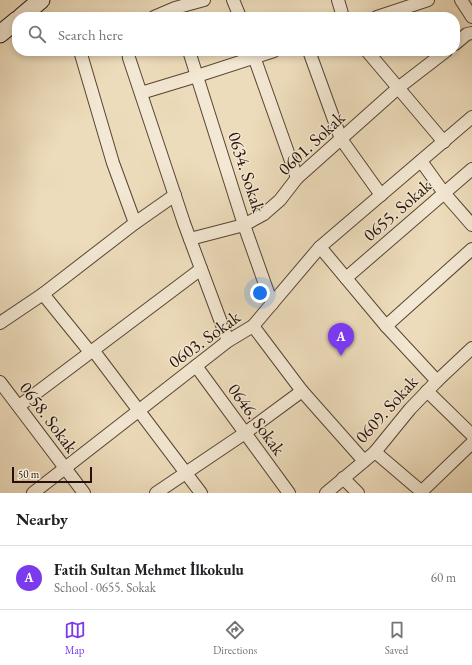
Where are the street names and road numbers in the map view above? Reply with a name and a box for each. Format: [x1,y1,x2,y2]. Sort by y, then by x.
street label: 0601. Sokak [273,106,350,180]
street label: 0634. Sokak [223,129,271,216]
street label: 0655. Sokak [358,174,436,246]
street label: 0603. Sokak [164,305,245,373]
street label: 0609. Sokak [350,370,423,448]
street label: 0658. Sokak [15,377,84,458]
street label: 0646. Sokak [223,379,291,460]

